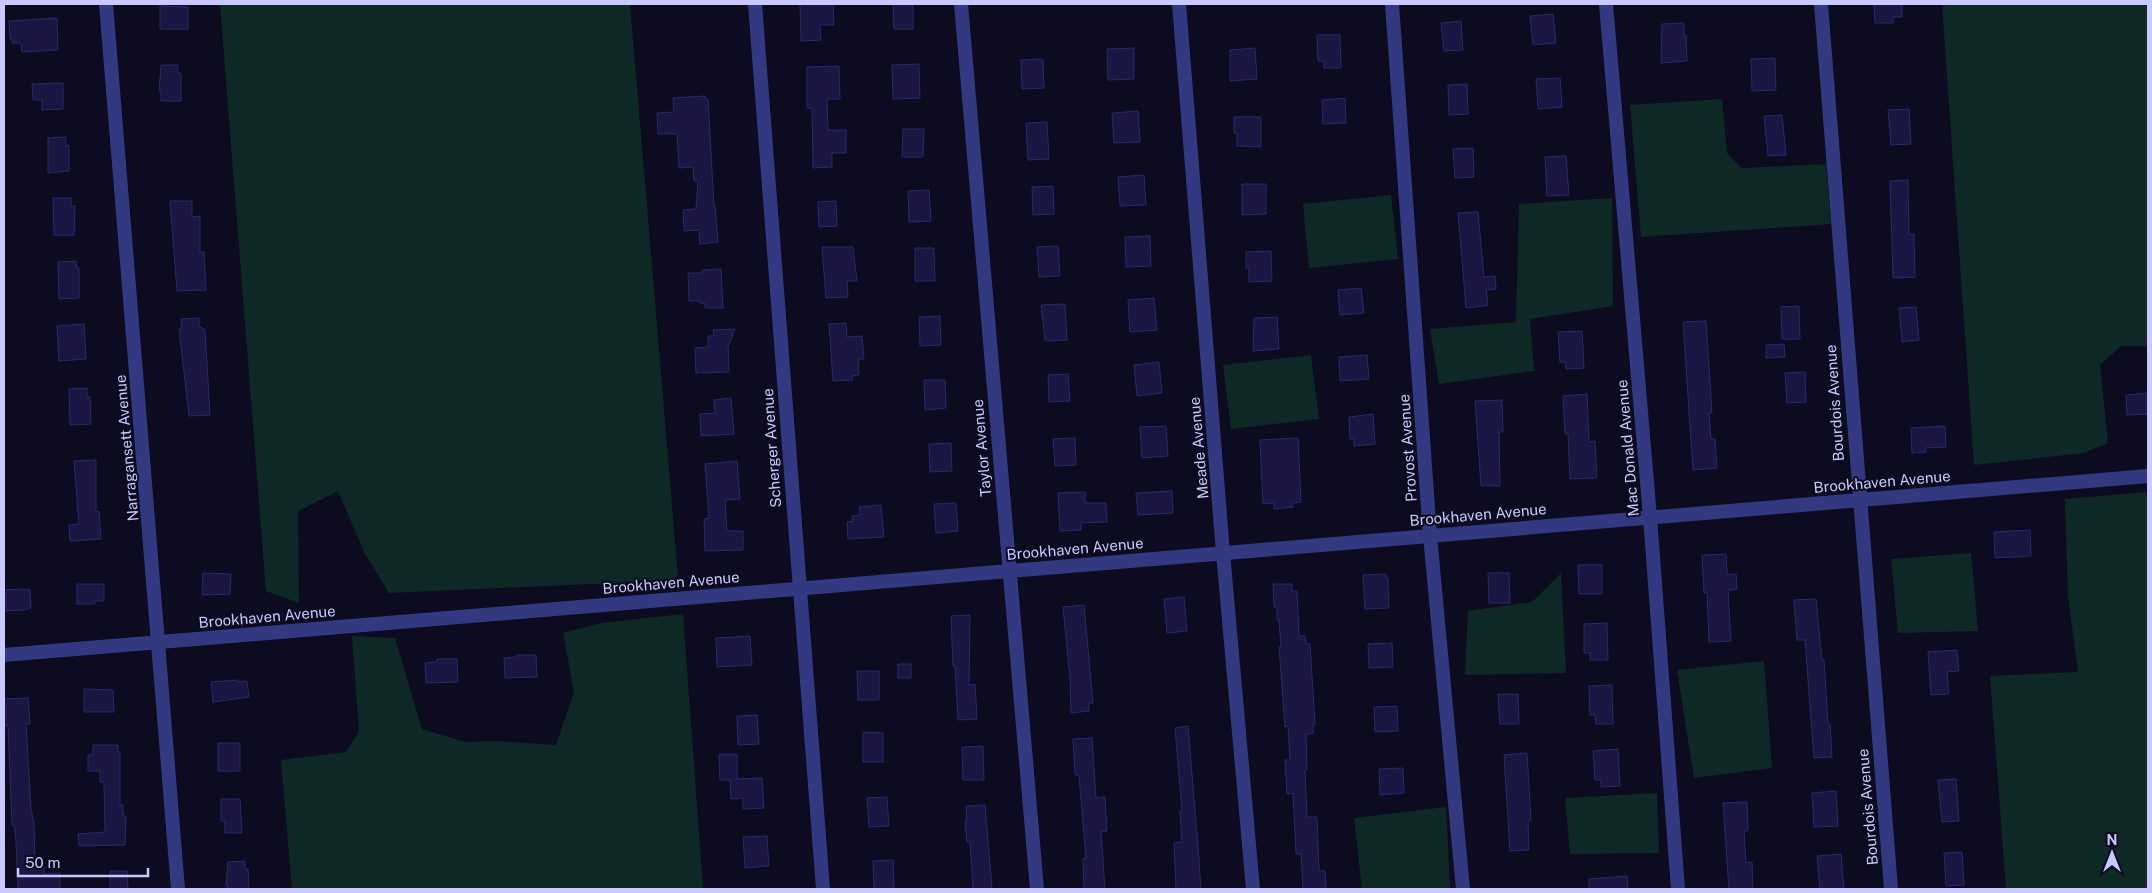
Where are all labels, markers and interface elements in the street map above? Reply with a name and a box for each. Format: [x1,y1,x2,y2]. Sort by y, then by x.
street label: Bourdois Avenue [1822,344,1847,462]
street label: Narragansett Avenue [112,374,141,522]
street label: Mac Donald Avenue [1613,379,1642,517]
street label: Scherger Avenue [759,388,784,508]
street label: Provost Avenue [1395,394,1420,502]
street label: Meade Avenue [1186,396,1211,500]
street label: Taylor Avenue [969,399,994,497]
street label: Brookhaven Avenue [1813,467,1951,496]
street label: Brookhaven Avenue [1409,500,1547,529]
street label: Brookhaven Avenue [1006,534,1144,563]
street label: Brookhaven Avenue [602,568,740,597]
street label: Brookhaven Avenue [198,602,336,631]
street label: Bourdois Avenue [1854,748,1881,866]
north arrow [2087,828,2137,878]
text: N [2107,832,2117,848]
scale bar [18,846,148,878]
text: 50 m [25,854,60,871]

